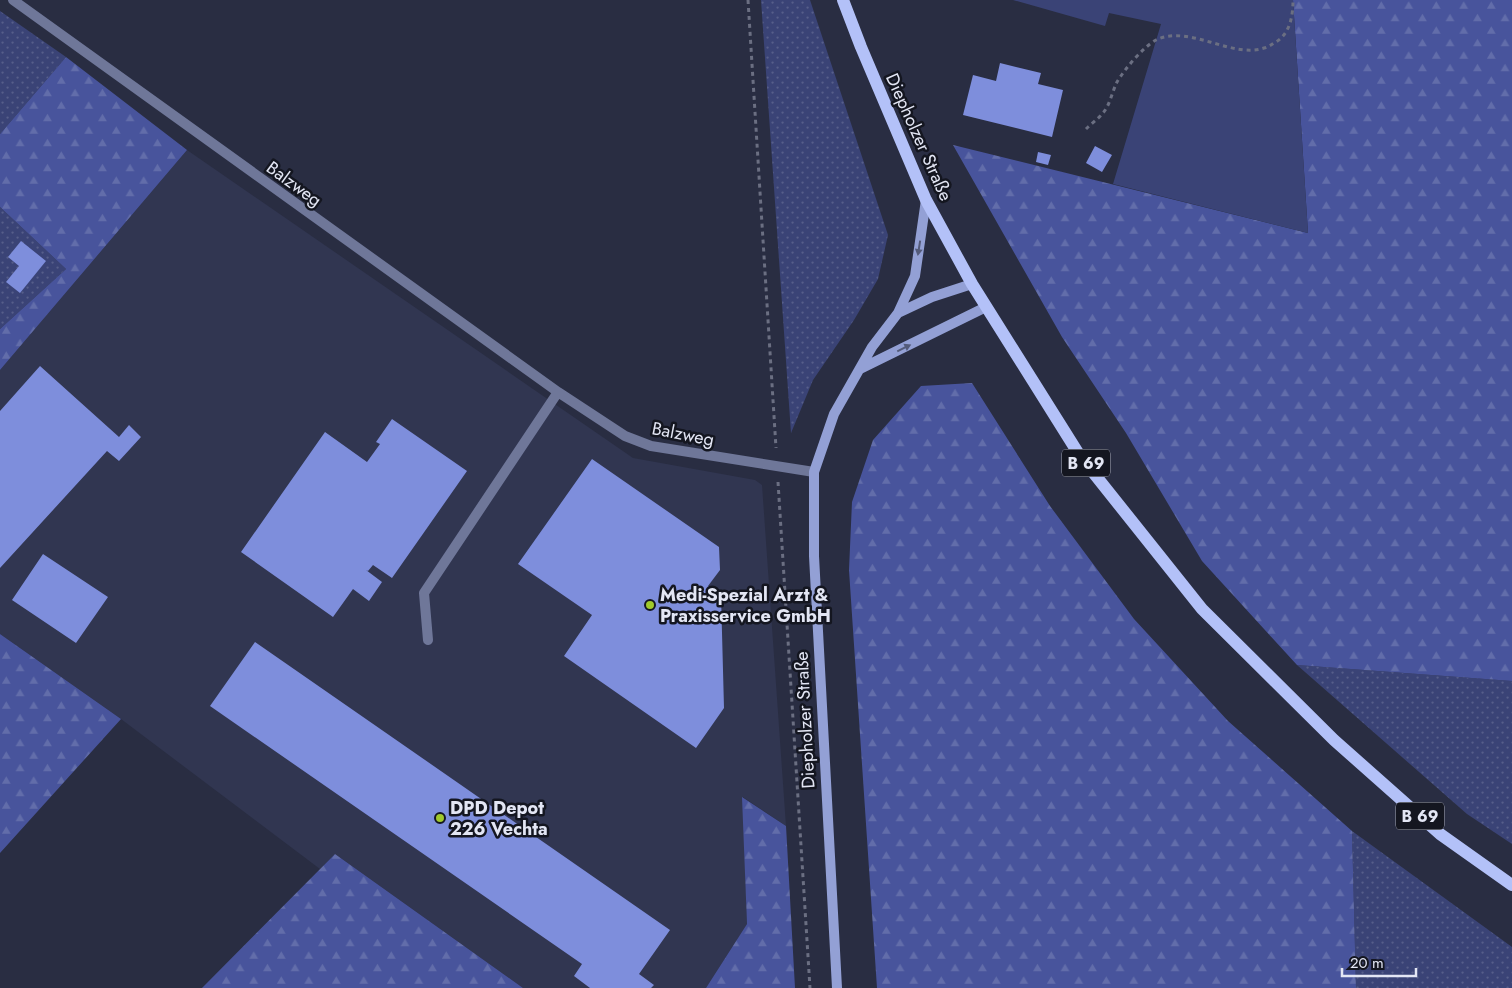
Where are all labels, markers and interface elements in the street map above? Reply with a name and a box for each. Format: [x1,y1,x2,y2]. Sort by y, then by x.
street label: Diepholzer Straße [879,69,959,205]
street label: Balzweg [261,155,327,213]
one-way arrow [915,240,923,256]
one-way arrow [897,344,911,352]
street label: Balzweg [650,415,716,453]
road number: B 69 [1062,449,1110,476]
place label: Medi-Spezial Arzt & Praxisservice GmbH [660,582,831,629]
marker: Medi-Spezial Arzt & Praxisservice GmbH [644,599,656,611]
street label: Diepholzer Straße [788,651,822,789]
place label: DPD Depot 226 Vechta [450,795,548,842]
road number: B 69 [1396,802,1444,829]
marker: DPD Depot 226 Vechta [434,812,446,824]
scale bar [1342,946,1416,978]
text: 20 m [1350,952,1384,974]

